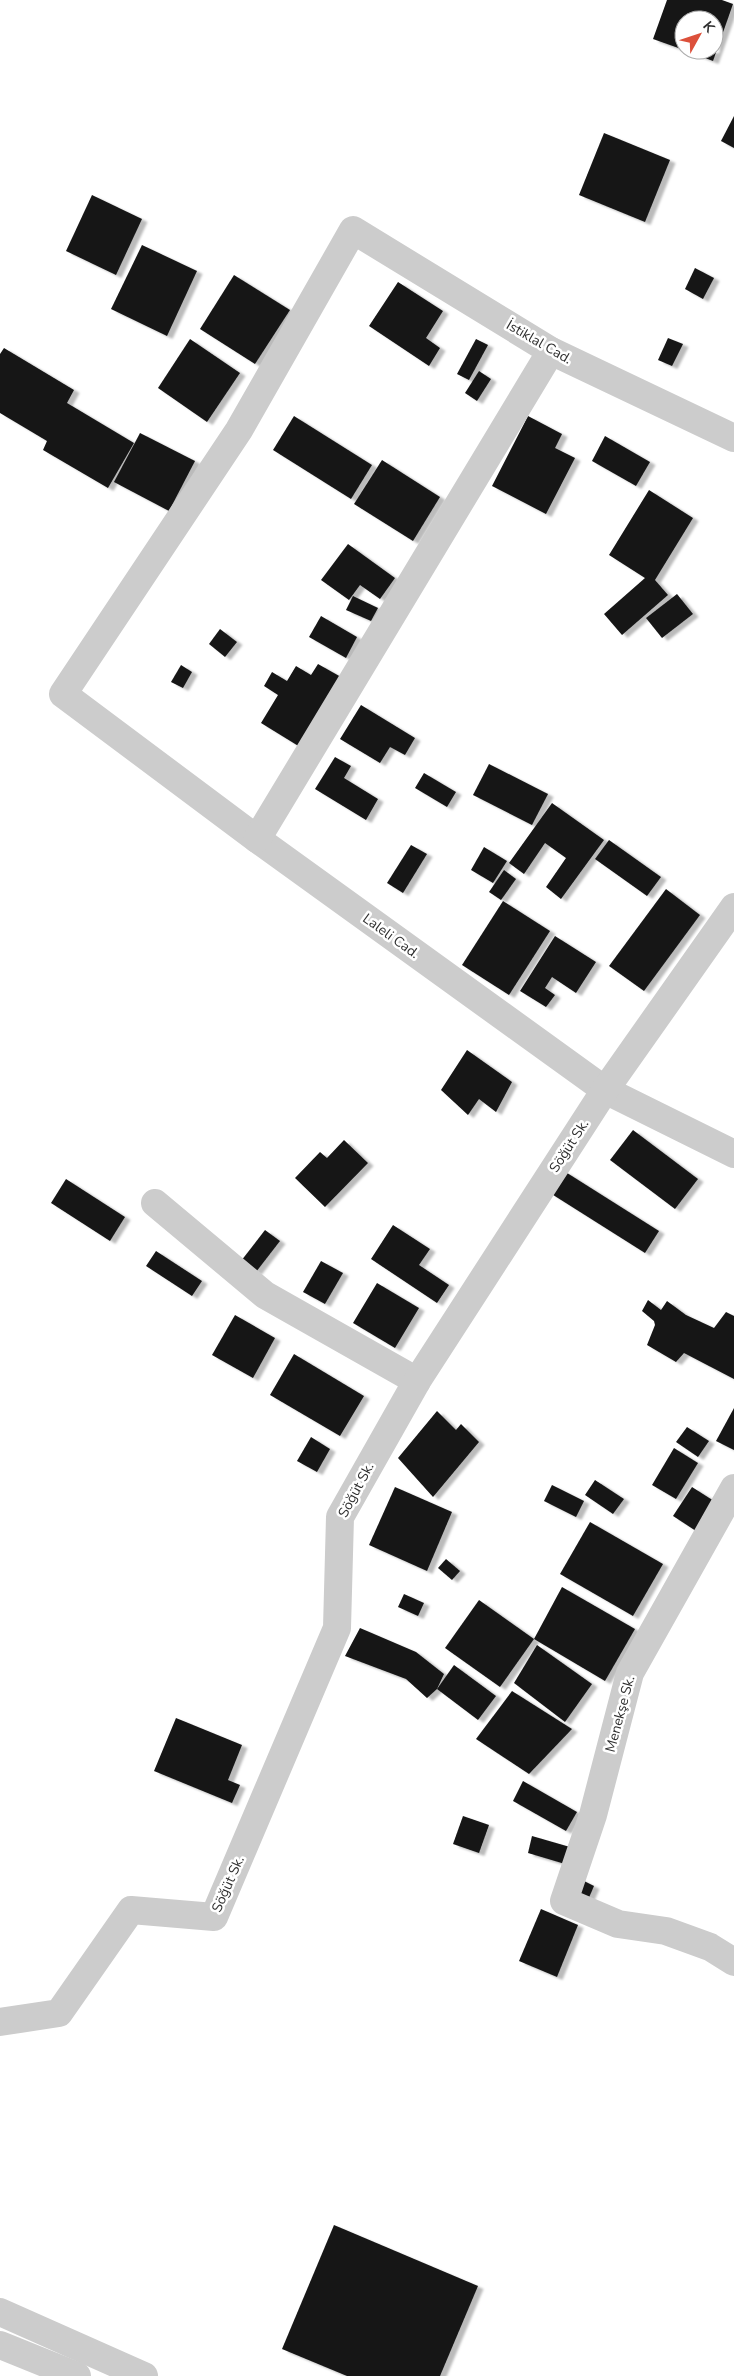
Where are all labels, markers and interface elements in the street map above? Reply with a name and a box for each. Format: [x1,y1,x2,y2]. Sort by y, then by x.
north arrow [674,10,724,60]
text: K [698,17,719,37]
street label: İstiklal Cad. [503,316,575,368]
street label: Laleli Cad. [359,909,423,963]
street label: Söğüt Sk. [545,1116,593,1176]
street label: Söğüt Sk. [334,1459,378,1521]
street label: Menekşe Sk. [601,1674,639,1754]
street label: Söğüt Sk. [207,1853,249,1915]

